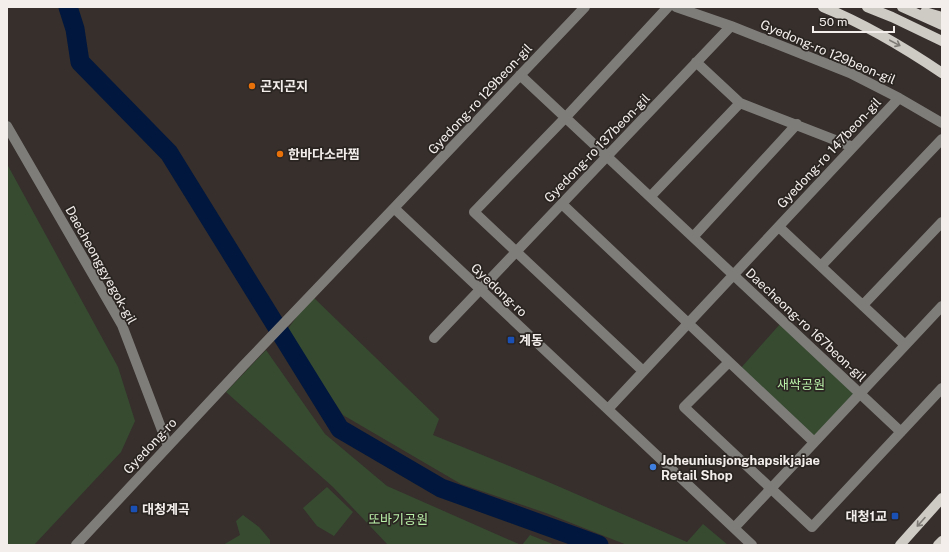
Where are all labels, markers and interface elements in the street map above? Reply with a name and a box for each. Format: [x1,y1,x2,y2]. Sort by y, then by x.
scale bar [813,8,894,34]
text: 50 m [819,15,847,29]
street label: Gyedong-ro 129beon-gil [758,17,898,87]
one-way arrow [889,40,901,48]
street label: Gyedong-ro 129beon-gil [425,41,535,157]
place label: 곤지곤지 [260,79,308,94]
marker: 곤지곤지 [247,81,257,91]
street label: Gyedong-ro 137beon-gil [541,90,653,205]
street label: Gyedong-ro 147beon-gil [774,95,884,211]
place label: 한바다소라찜 [288,147,360,162]
marker: 한바다소라찜 [275,149,285,159]
street label: Daecheonggyegok-gil [62,203,140,327]
street label: Gyedong-ro [468,260,530,320]
street label: Daecheong-ro 167beon-gil [743,265,869,385]
place label: 계동 [519,333,543,348]
marker: 계동 [506,335,516,345]
park label: 새싹공원 [777,377,825,392]
street label: Gyedong-ro [120,415,180,477]
place label: Joheuniusjonghapsikjajae Retail Shop [661,453,820,483]
marker: Joheuniusjonghapsikjajae Retail Shop [648,462,658,472]
place label: 대청계곡 [142,502,190,517]
marker: 대청계곡 [129,504,139,514]
place label: 대청1교 [846,509,887,524]
marker: 대청1교 [890,511,900,521]
park label: 또바기공원 [368,512,428,527]
one-way arrow [917,516,926,526]

